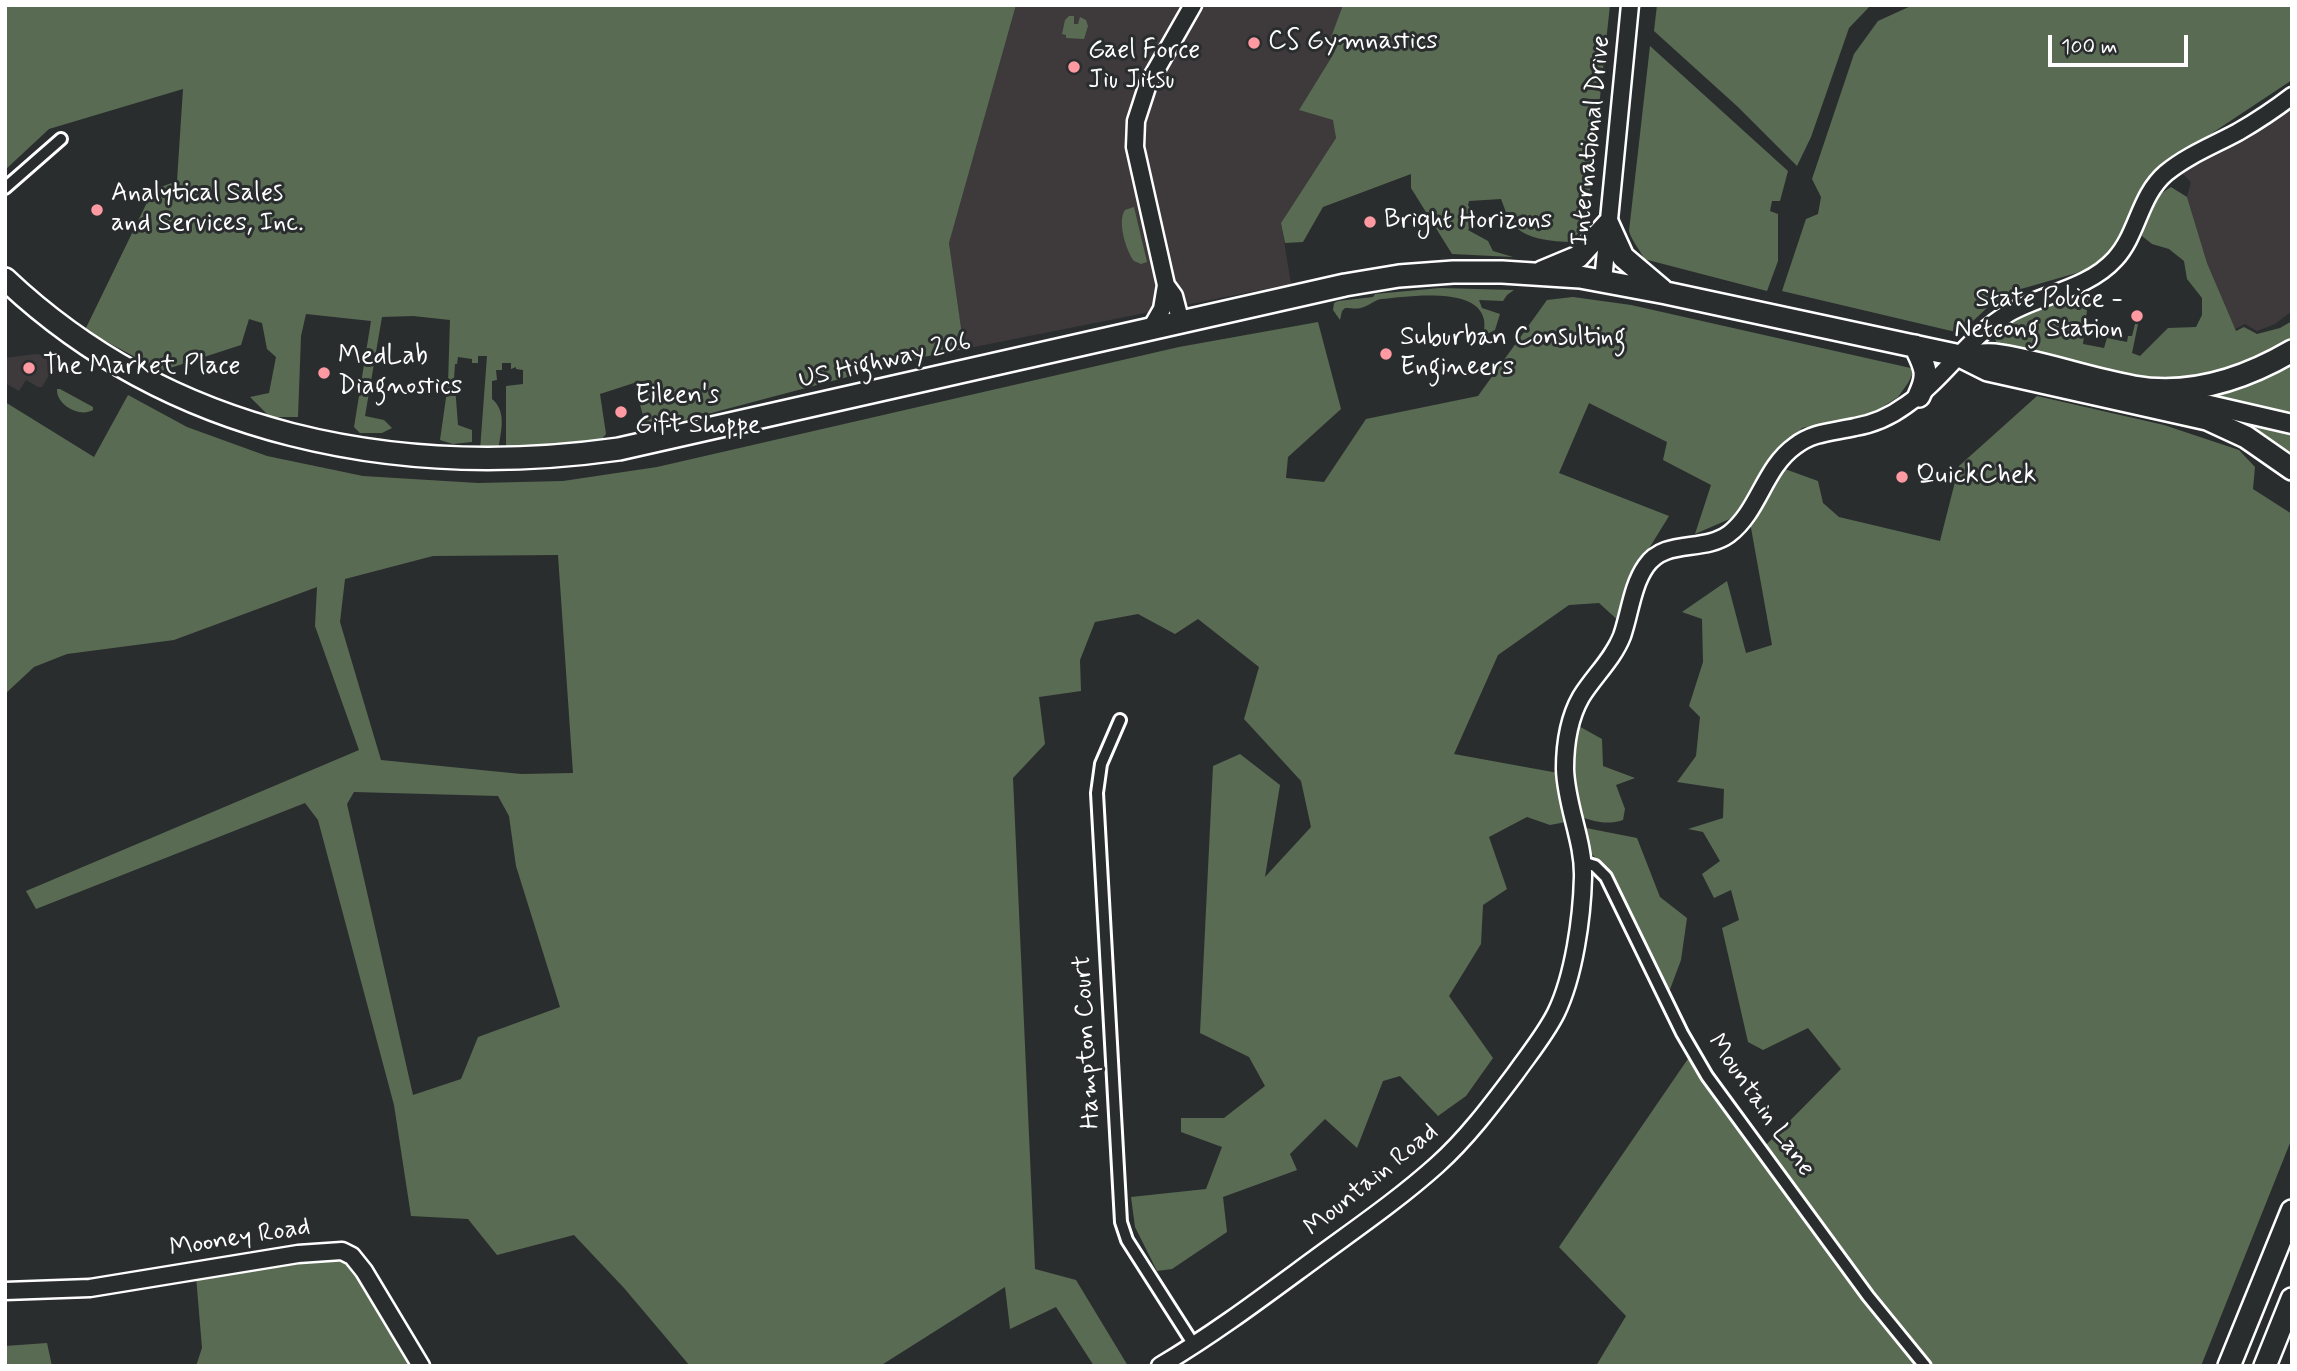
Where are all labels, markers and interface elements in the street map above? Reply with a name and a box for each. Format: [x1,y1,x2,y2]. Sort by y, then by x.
scale bar [2052,21,2192,65]
place label: CS Gymnastics [1268,27,1438,59]
text: 100 m [2061,33,2117,61]
street label: International Drive [1565,34,1619,248]
marker: CS Gymnastics [1246,35,1262,51]
place label: Gael Force Jiu Jitsu [1088,36,1200,98]
marker: Gael Force Jiu Jitsu [1066,59,1082,75]
place label: Analytical Sales and Services, Inc. [111,179,304,241]
marker: Analytical Sales and Services, Inc. [89,202,105,218]
place label: Bright Horizons [1384,206,1552,238]
marker: Bright Horizons [1362,214,1378,230]
place label: State Police - Netcong Station [1954,285,2123,346]
marker: State Police - Netcong Station [2129,308,2145,324]
place label: Suburban Consulting Engineers [1400,323,1626,384]
street label: US Highway 206 [796,327,974,397]
place label: MedLab Diagnostics [338,342,462,404]
marker: Suburban Consulting Engineers [1378,346,1394,362]
place label: The Market Place [43,352,240,384]
marker: The Market Place [21,360,37,376]
marker: MedLab Diagnostics [316,365,332,381]
place label: Eileen's Gift Shoppe [635,381,761,442]
marker: Eileen's Gift Shoppe [613,404,629,420]
place label: QuickChek [1916,461,2036,493]
marker: QuickChek [1894,469,1910,485]
street label: Hampton Court [1068,954,1108,1130]
street label: Mountain Lane [1699,1029,1821,1183]
street label: Mountain Road [1299,1118,1445,1244]
street label: Mooney Road [168,1213,312,1265]

